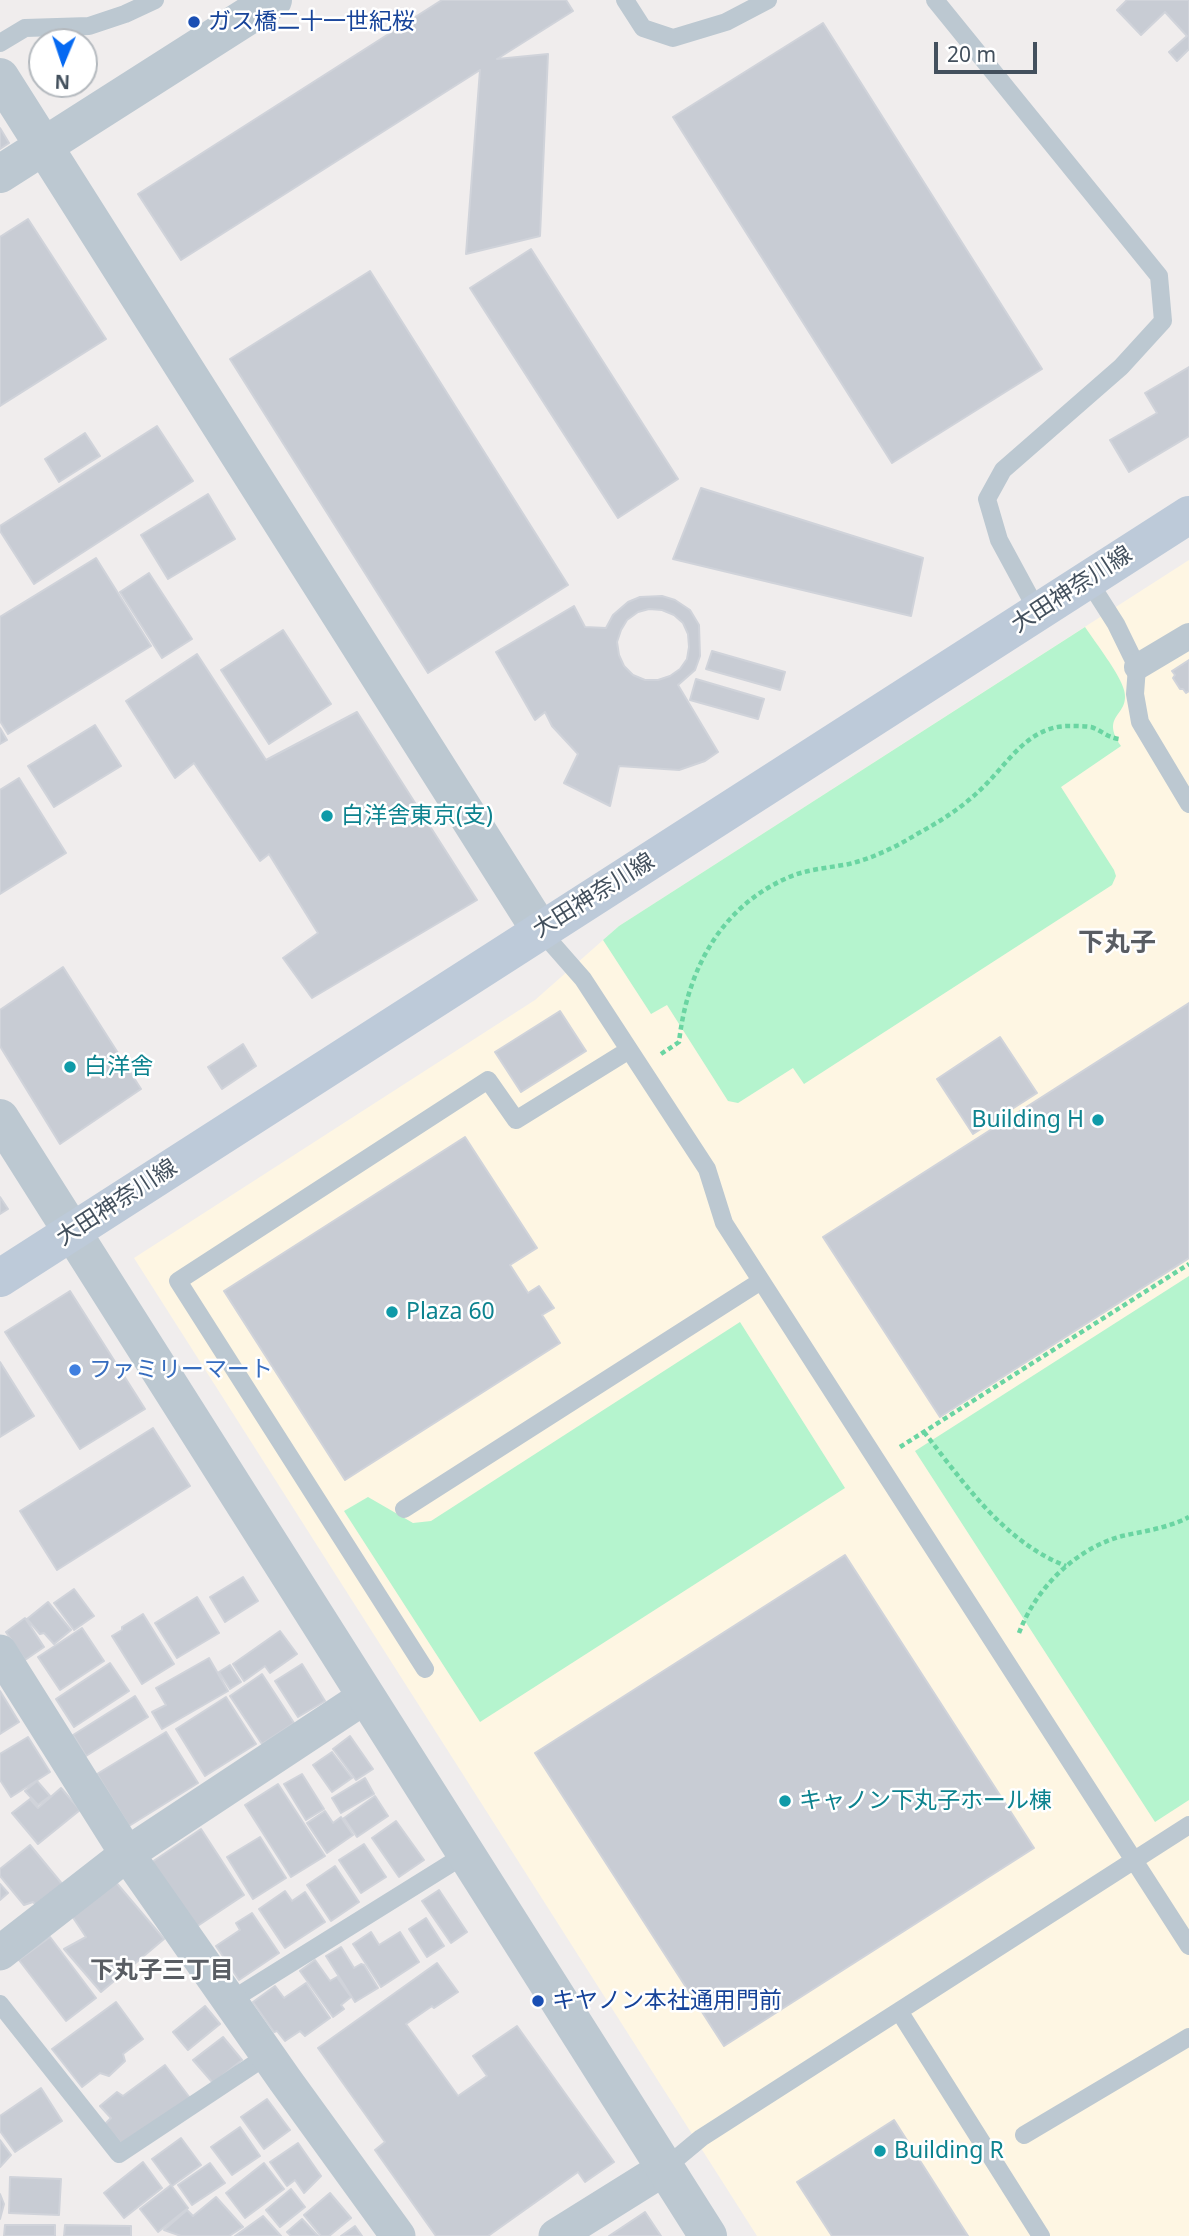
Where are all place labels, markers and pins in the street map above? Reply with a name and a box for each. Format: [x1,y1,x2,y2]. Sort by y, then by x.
place label: ガス橋二十一世紀桜 [208,8,415,36]
marker: ガス橋二十一世紀桜 [186,14,202,30]
place label: 白洋舎東京(支) [341,802,493,830]
marker: 白洋舎東京(支) [319,808,335,824]
place label: 白洋舎 [84,1053,153,1081]
marker: 白洋舎 [62,1059,78,1075]
place label: Building H [972,1106,1084,1134]
marker: Building H [1090,1112,1106,1128]
place label: Plaza 60 [406,1298,495,1326]
marker: Plaza 60 [384,1304,400,1320]
place label: ファミリーマート [89,1356,273,1384]
marker: ファミリーマート [67,1362,83,1378]
place label: キャノン下丸子ホール棟 [799,1787,1052,1815]
marker: キャノン下丸子ホール棟 [777,1793,793,1809]
place label: キヤノン本社通用門前 [552,1987,782,2015]
marker: キヤノン本社通用門前 [530,1993,546,2009]
place label: Building R [894,2137,1004,2165]
marker: Building R [872,2143,888,2159]

